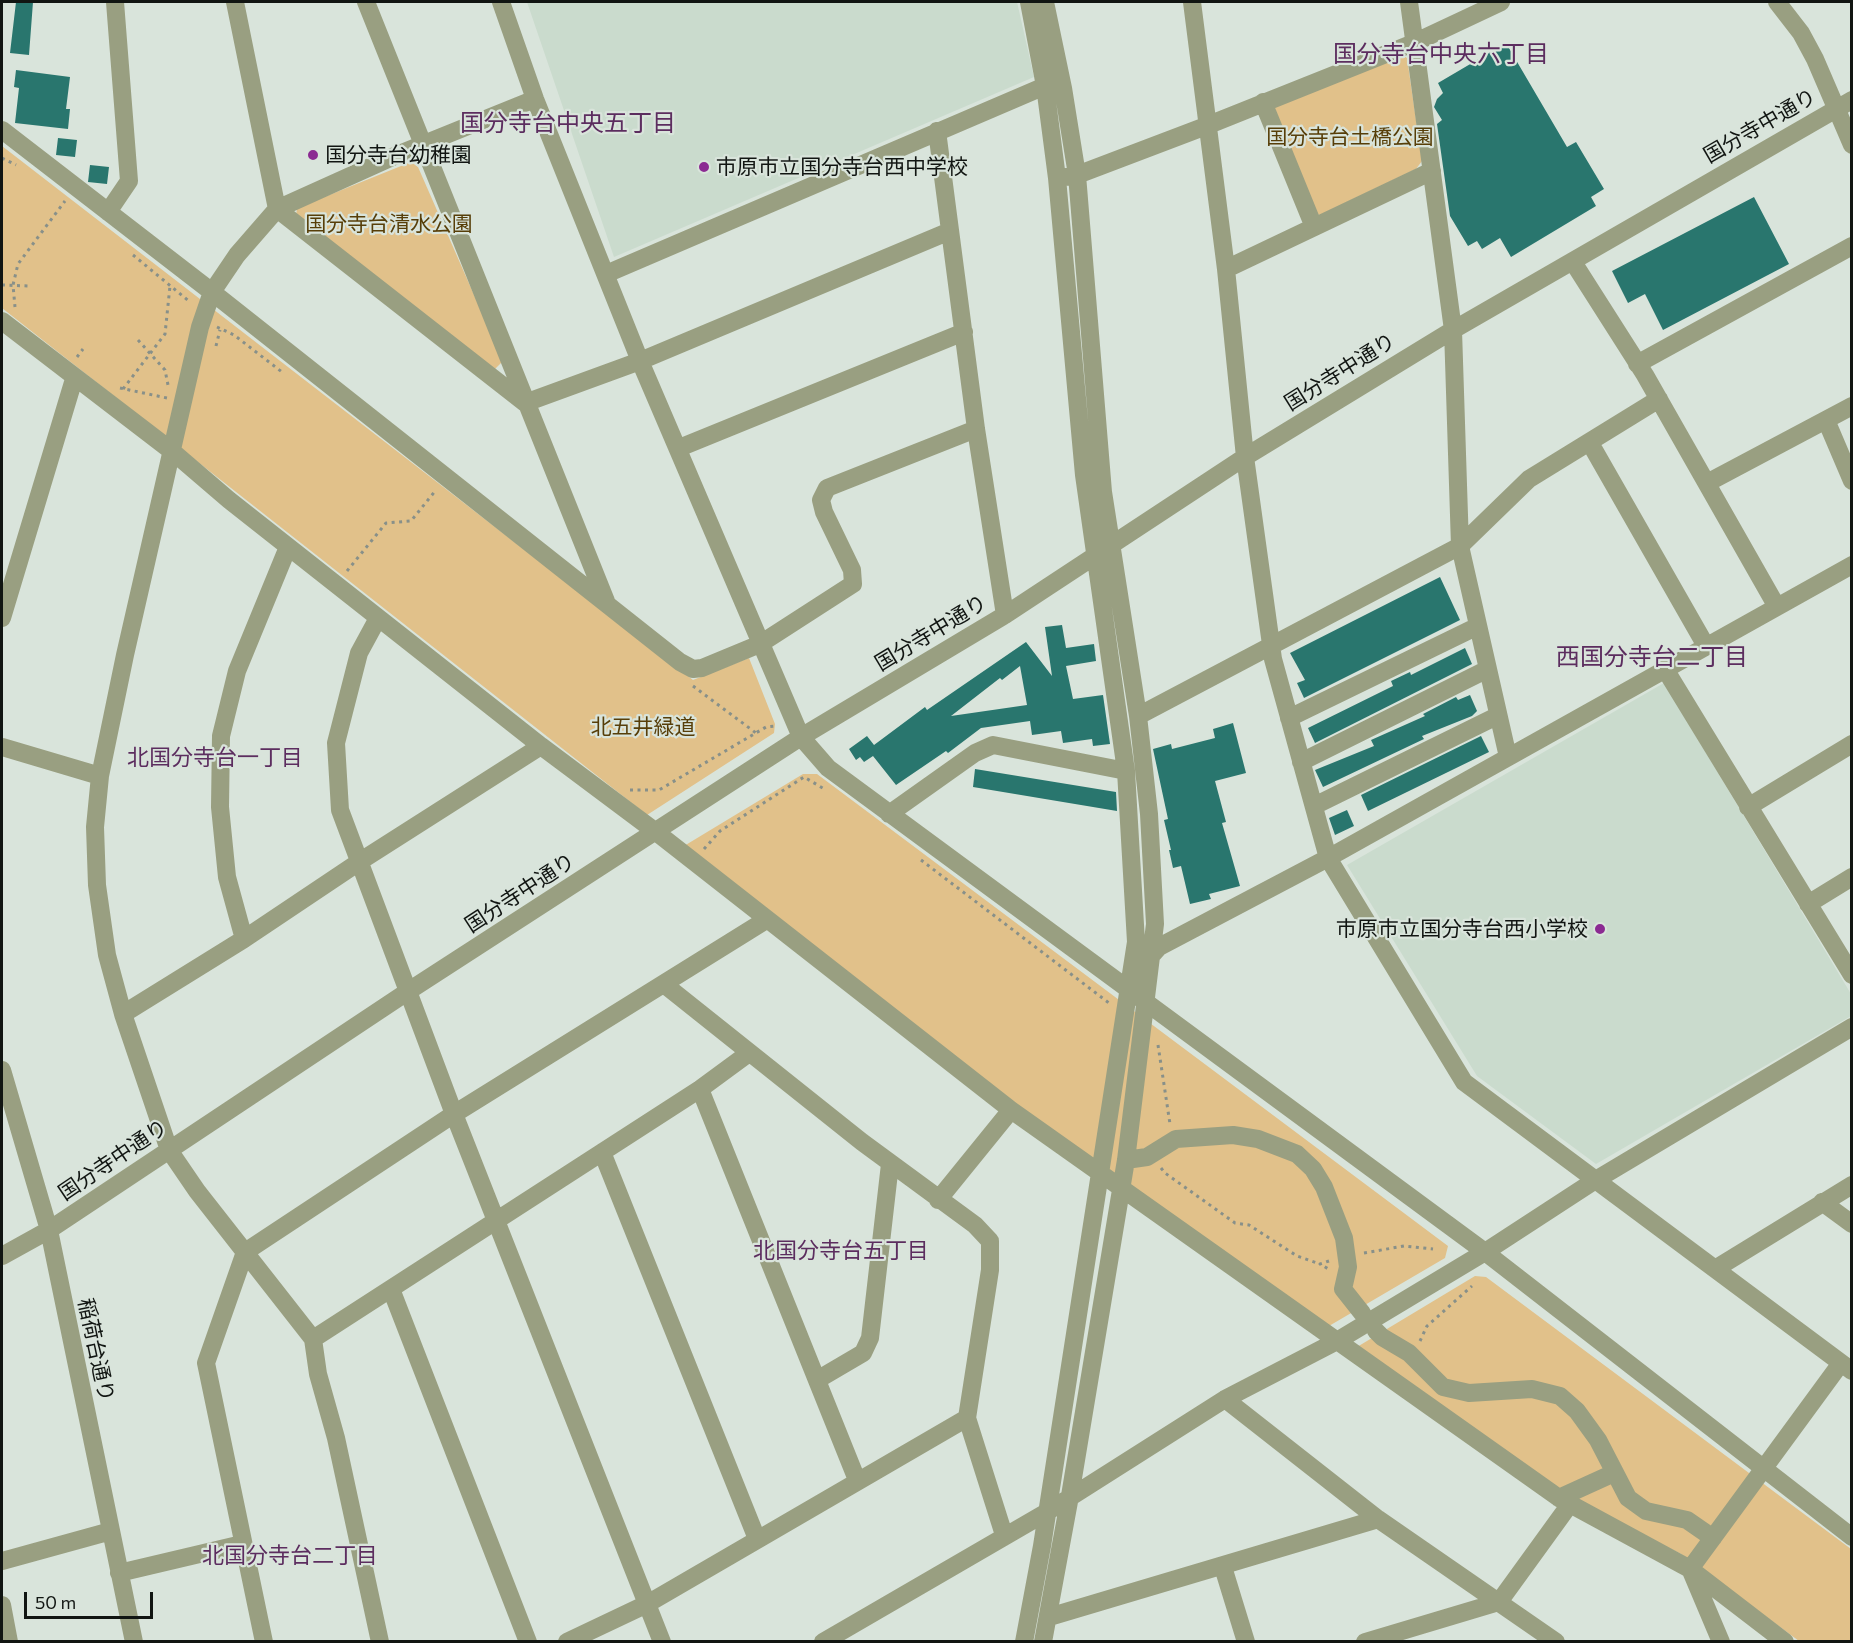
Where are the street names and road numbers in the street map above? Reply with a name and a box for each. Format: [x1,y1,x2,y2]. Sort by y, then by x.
street label: 国分寺中通り [1699,84,1821,168]
street label: 国分寺中通り [1280,328,1400,416]
street label: 国分寺中通り [871,590,991,676]
street label: 国分寺中通り [460,848,580,938]
street label: 国分寺中通り [54,1114,172,1206]
street label: 稲荷台通り [73,1296,119,1404]

